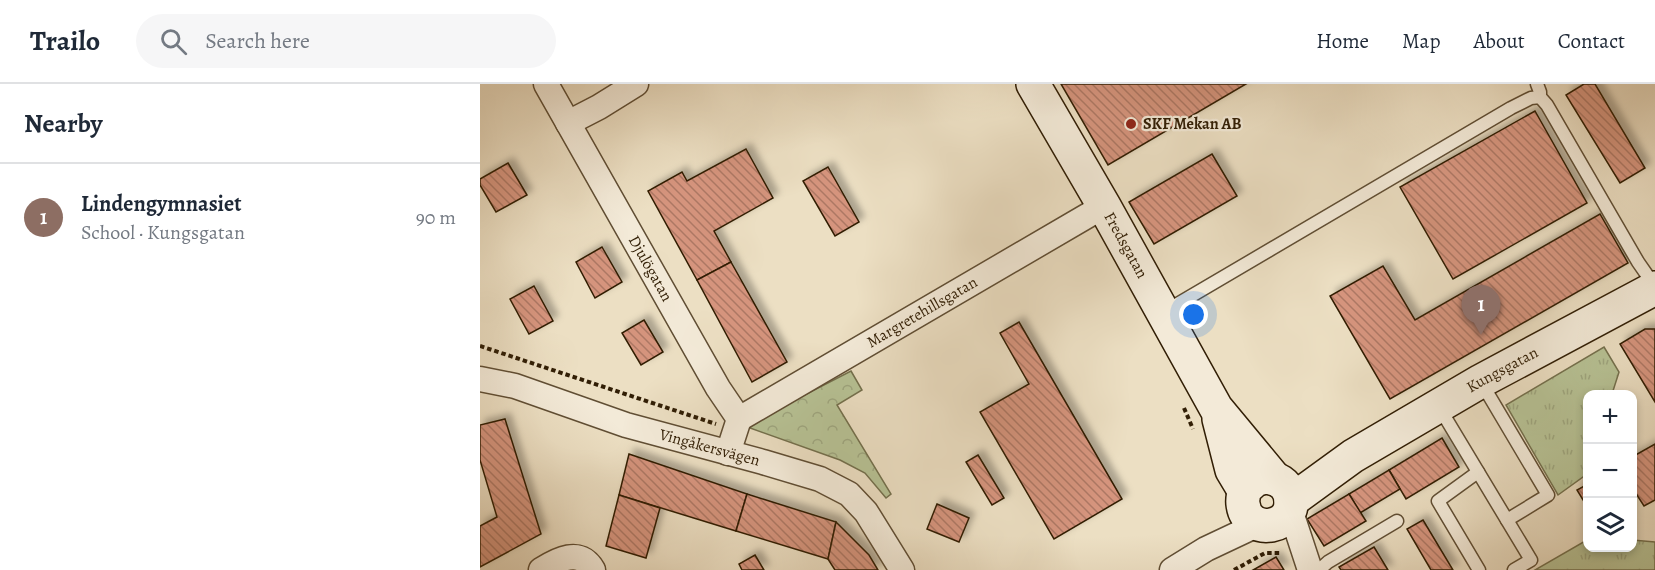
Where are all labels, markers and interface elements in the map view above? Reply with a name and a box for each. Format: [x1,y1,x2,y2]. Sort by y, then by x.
search box [136,14,556,68]
text: Trailo [30,22,100,60]
icon: search [157,25,190,58]
text: Search here [205,26,310,56]
text: Home [1316,27,1369,55]
text: Map [1402,27,1440,55]
text: About [1473,27,1525,55]
text: Contact [1558,27,1625,55]
text: Nearby [24,106,103,141]
place label: SKF Mekan AB [1143,113,1242,135]
marker: SKF Mekan AB [1124,117,1138,131]
text: Lindengymnasiet [81,189,242,219]
text: 1 [40,204,47,231]
text: 90 m [416,204,456,231]
street label: Fredsgatan [1098,208,1153,283]
text: School · Kungsgatan [81,219,245,246]
street label: Djulögatan [623,231,678,306]
street label: Margretehillsgatan [863,271,982,353]
pin: 1 [1462,286,1500,335]
your location [1179,300,1208,329]
street label: Kungsgatan [1462,341,1542,398]
map controls [1583,390,1637,552]
button: + [1583,390,1637,444]
street label: Vingåkersvägen [656,423,763,472]
button: − [1583,444,1637,498]
button: layers [1583,498,1637,552]

